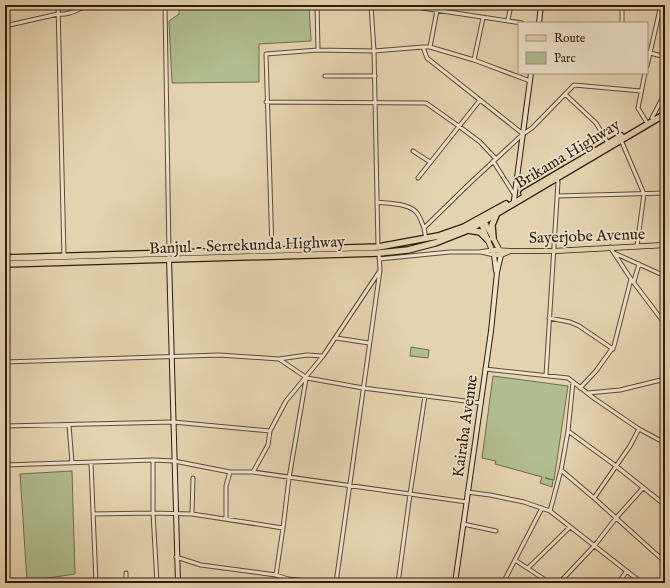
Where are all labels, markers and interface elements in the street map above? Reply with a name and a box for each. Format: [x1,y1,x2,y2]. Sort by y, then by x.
legend [518,22,648,74]
text: Route [554,31,586,46]
text: Parc [554,51,576,66]
street label: Brikama Highway [512,115,624,194]
street label: Sayerjobe Avenue [528,225,646,249]
street label: Banjul - Serrekunda Highway [149,233,345,259]
street label: Kairaba Avenue [449,374,483,479]

